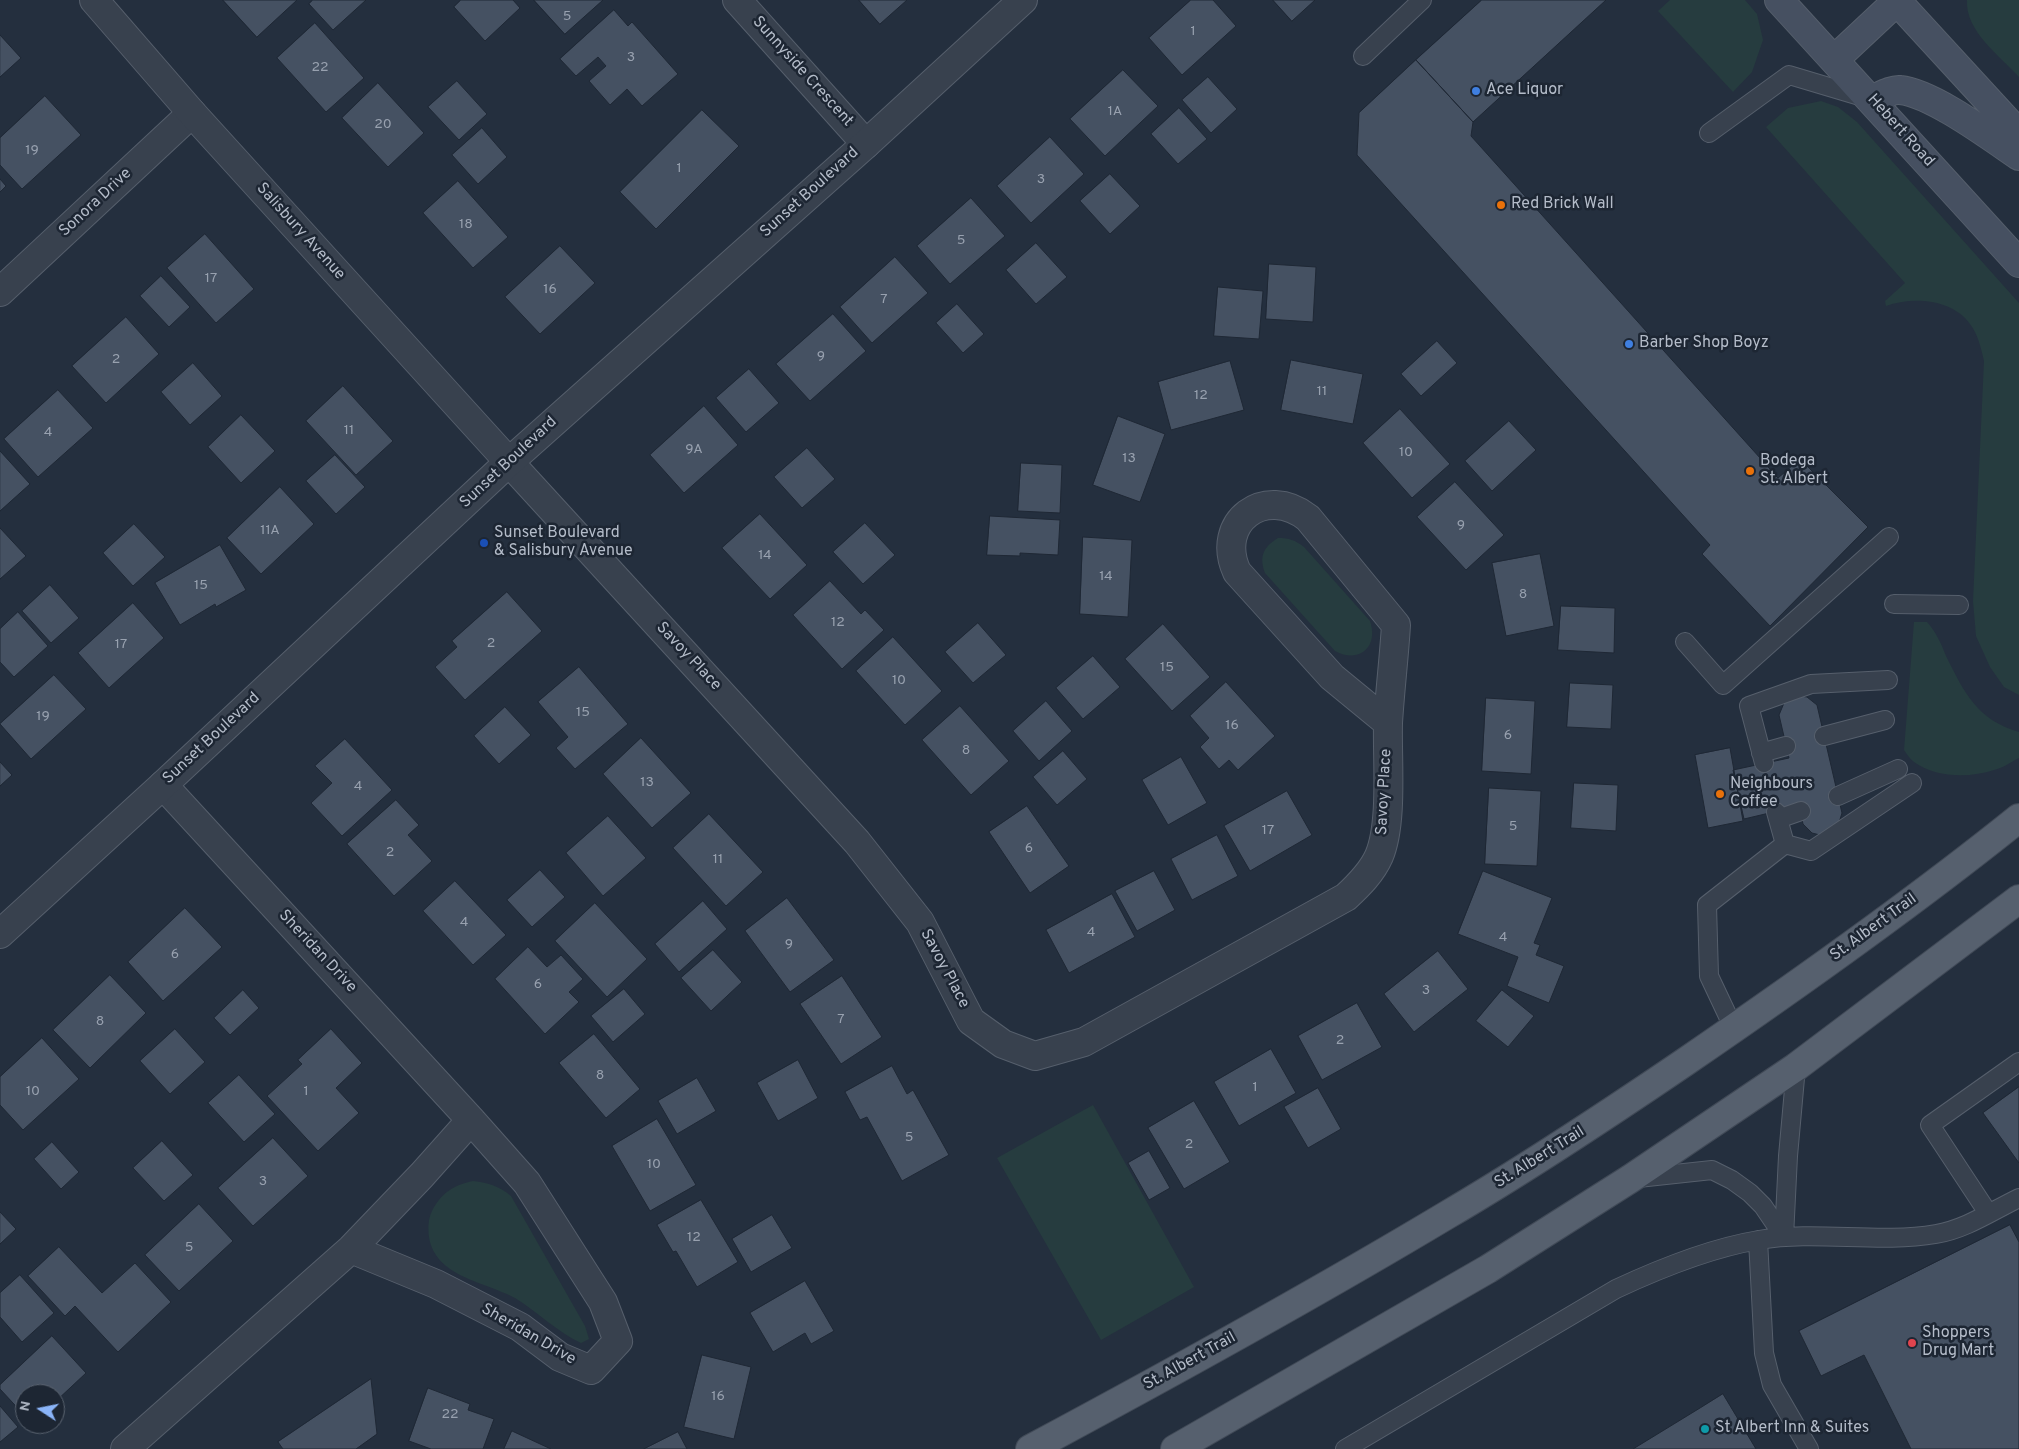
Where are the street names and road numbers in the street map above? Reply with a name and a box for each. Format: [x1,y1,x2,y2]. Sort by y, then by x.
street label: Sunnyside Crescent [747,13,857,131]
street label: Hebert Road [1862,91,1938,171]
street label: Sunset Boulevard [757,144,863,242]
street label: Sonora Drive [56,165,136,241]
street label: Salisbury Avenue [251,180,349,284]
street label: Sunset Boulevard [456,413,562,513]
street label: Savoy Place [651,619,725,695]
street label: Sunset Boulevard [159,689,265,789]
street label: Savoy Place [1373,748,1397,836]
street label: St. Albert Trail [1827,890,1921,966]
street label: Sheridan Drive [274,907,360,997]
street label: Savoy Place [915,926,973,1012]
street label: St. Albert Trail [1492,1123,1588,1193]
street label: Sheridan Drive [477,1300,579,1370]
street label: St. Albert Trail [1141,1329,1239,1395]

